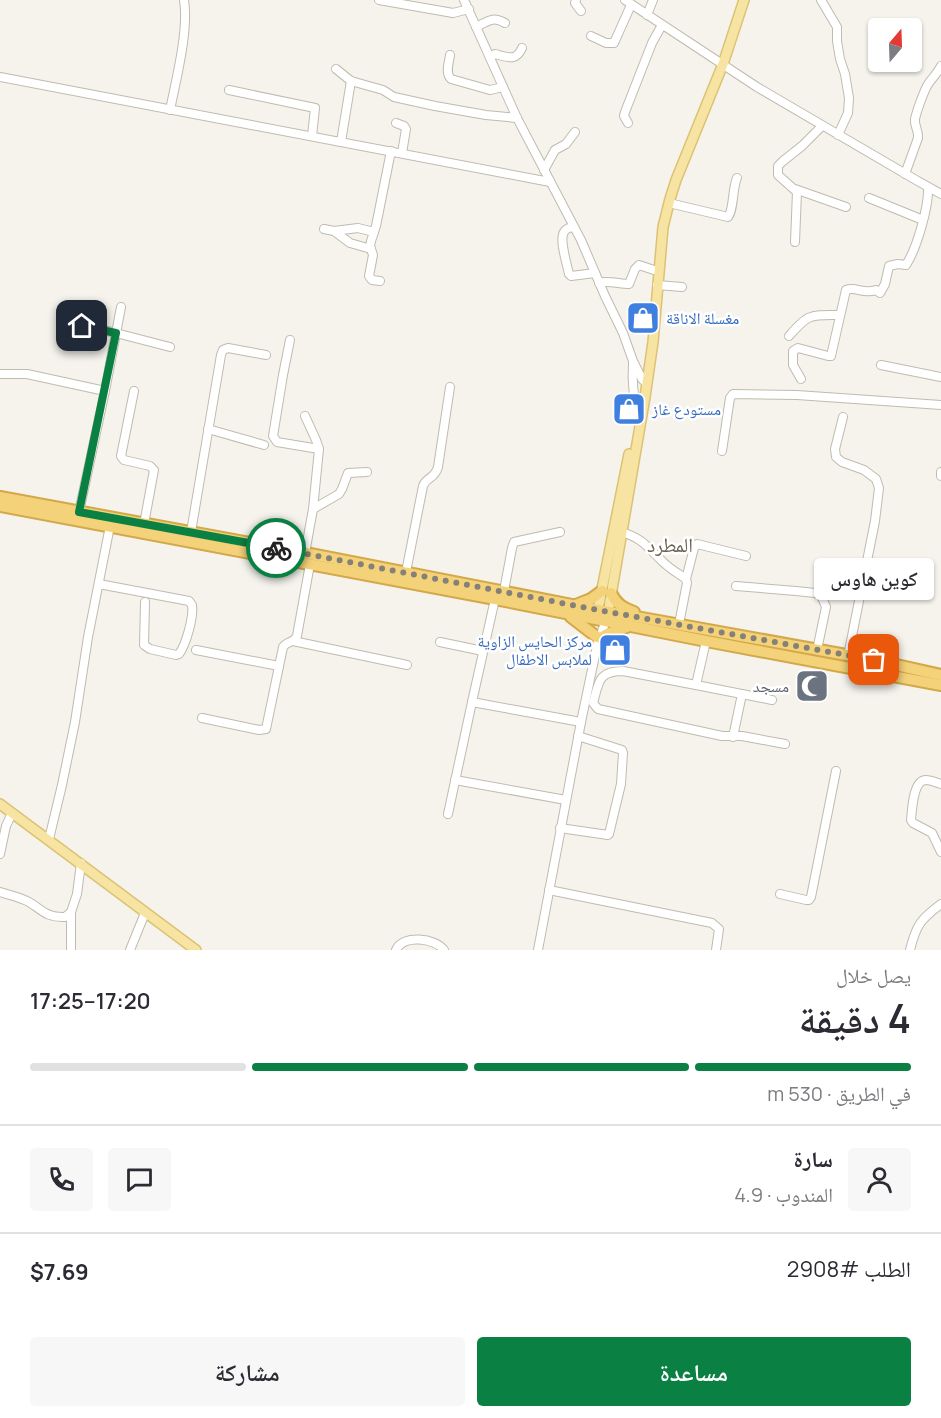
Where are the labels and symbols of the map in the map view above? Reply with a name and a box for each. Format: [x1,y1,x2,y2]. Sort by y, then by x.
north arrow [868,18,922,72]
pin [56,300,107,351]
shop icon: مغسلة الاناقة [625,300,661,336]
place label: مغسلة الاناقة [666,307,739,329]
shop icon: مستودع غاز [611,391,647,427]
place label: مستودع غاز [651,398,721,420]
courier [246,518,306,578]
district label: المطرد [647,531,693,558]
callout: كوين هاوس [814,558,934,600]
place label: مركز الحايس الزاوية لملابس الاطفال [477,630,592,670]
shop icon: مركز الحايس الزاوية لملابس الاطفال [597,632,633,668]
pin [848,634,899,685]
mosque icon: مسجد [794,668,830,704]
place label: مسجد [753,675,789,697]

